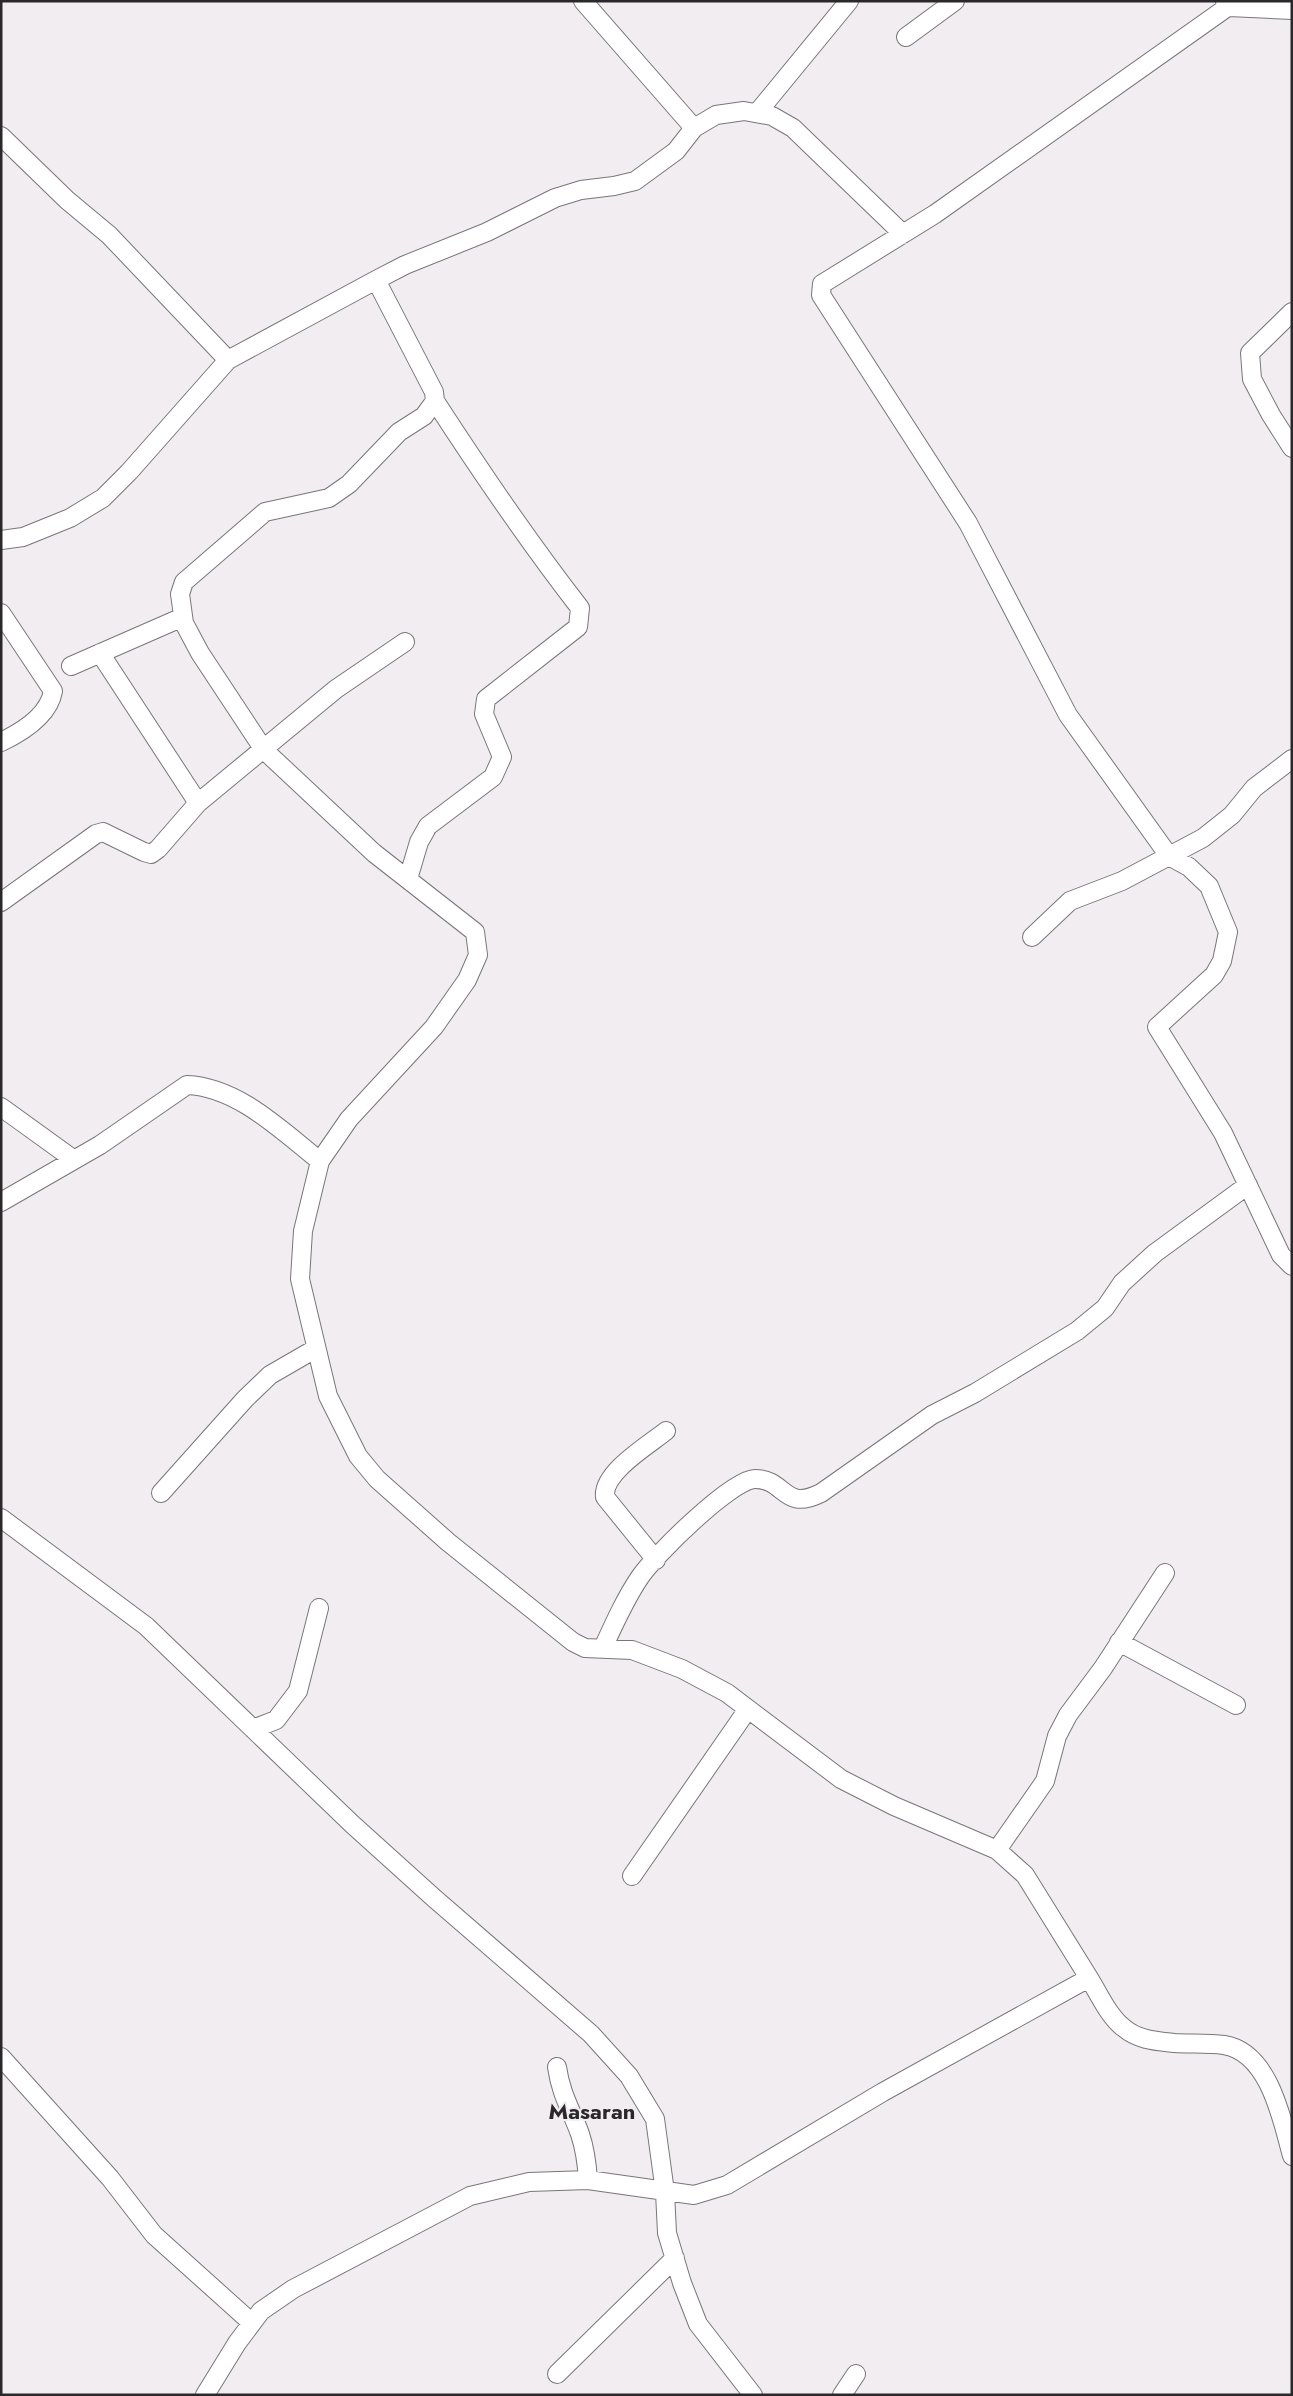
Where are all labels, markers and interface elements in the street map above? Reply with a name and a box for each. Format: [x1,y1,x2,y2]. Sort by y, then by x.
district label: Masaran [549,2095,635,2127]

